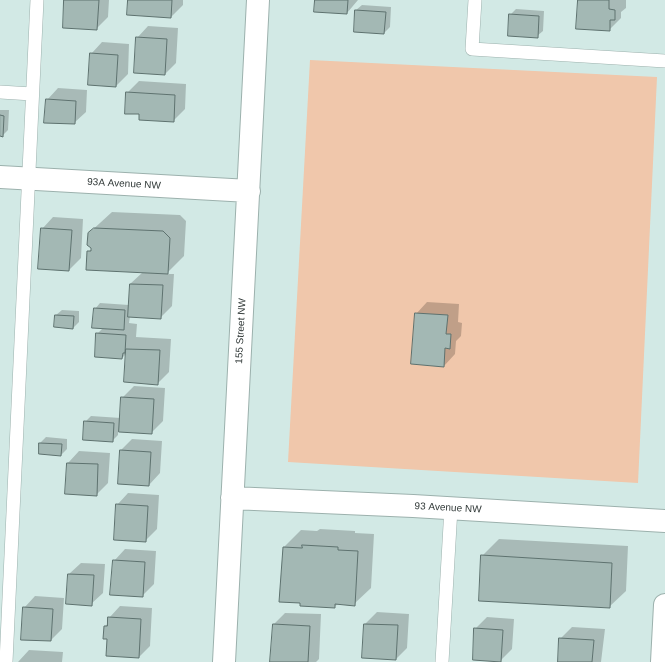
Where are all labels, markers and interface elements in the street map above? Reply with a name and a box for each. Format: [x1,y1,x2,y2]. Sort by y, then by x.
street label: 93A Avenue NW [87,176,161,192]
street label: 155 Street NW [233,298,249,364]
street label: 93 Avenue NW [414,500,482,516]

